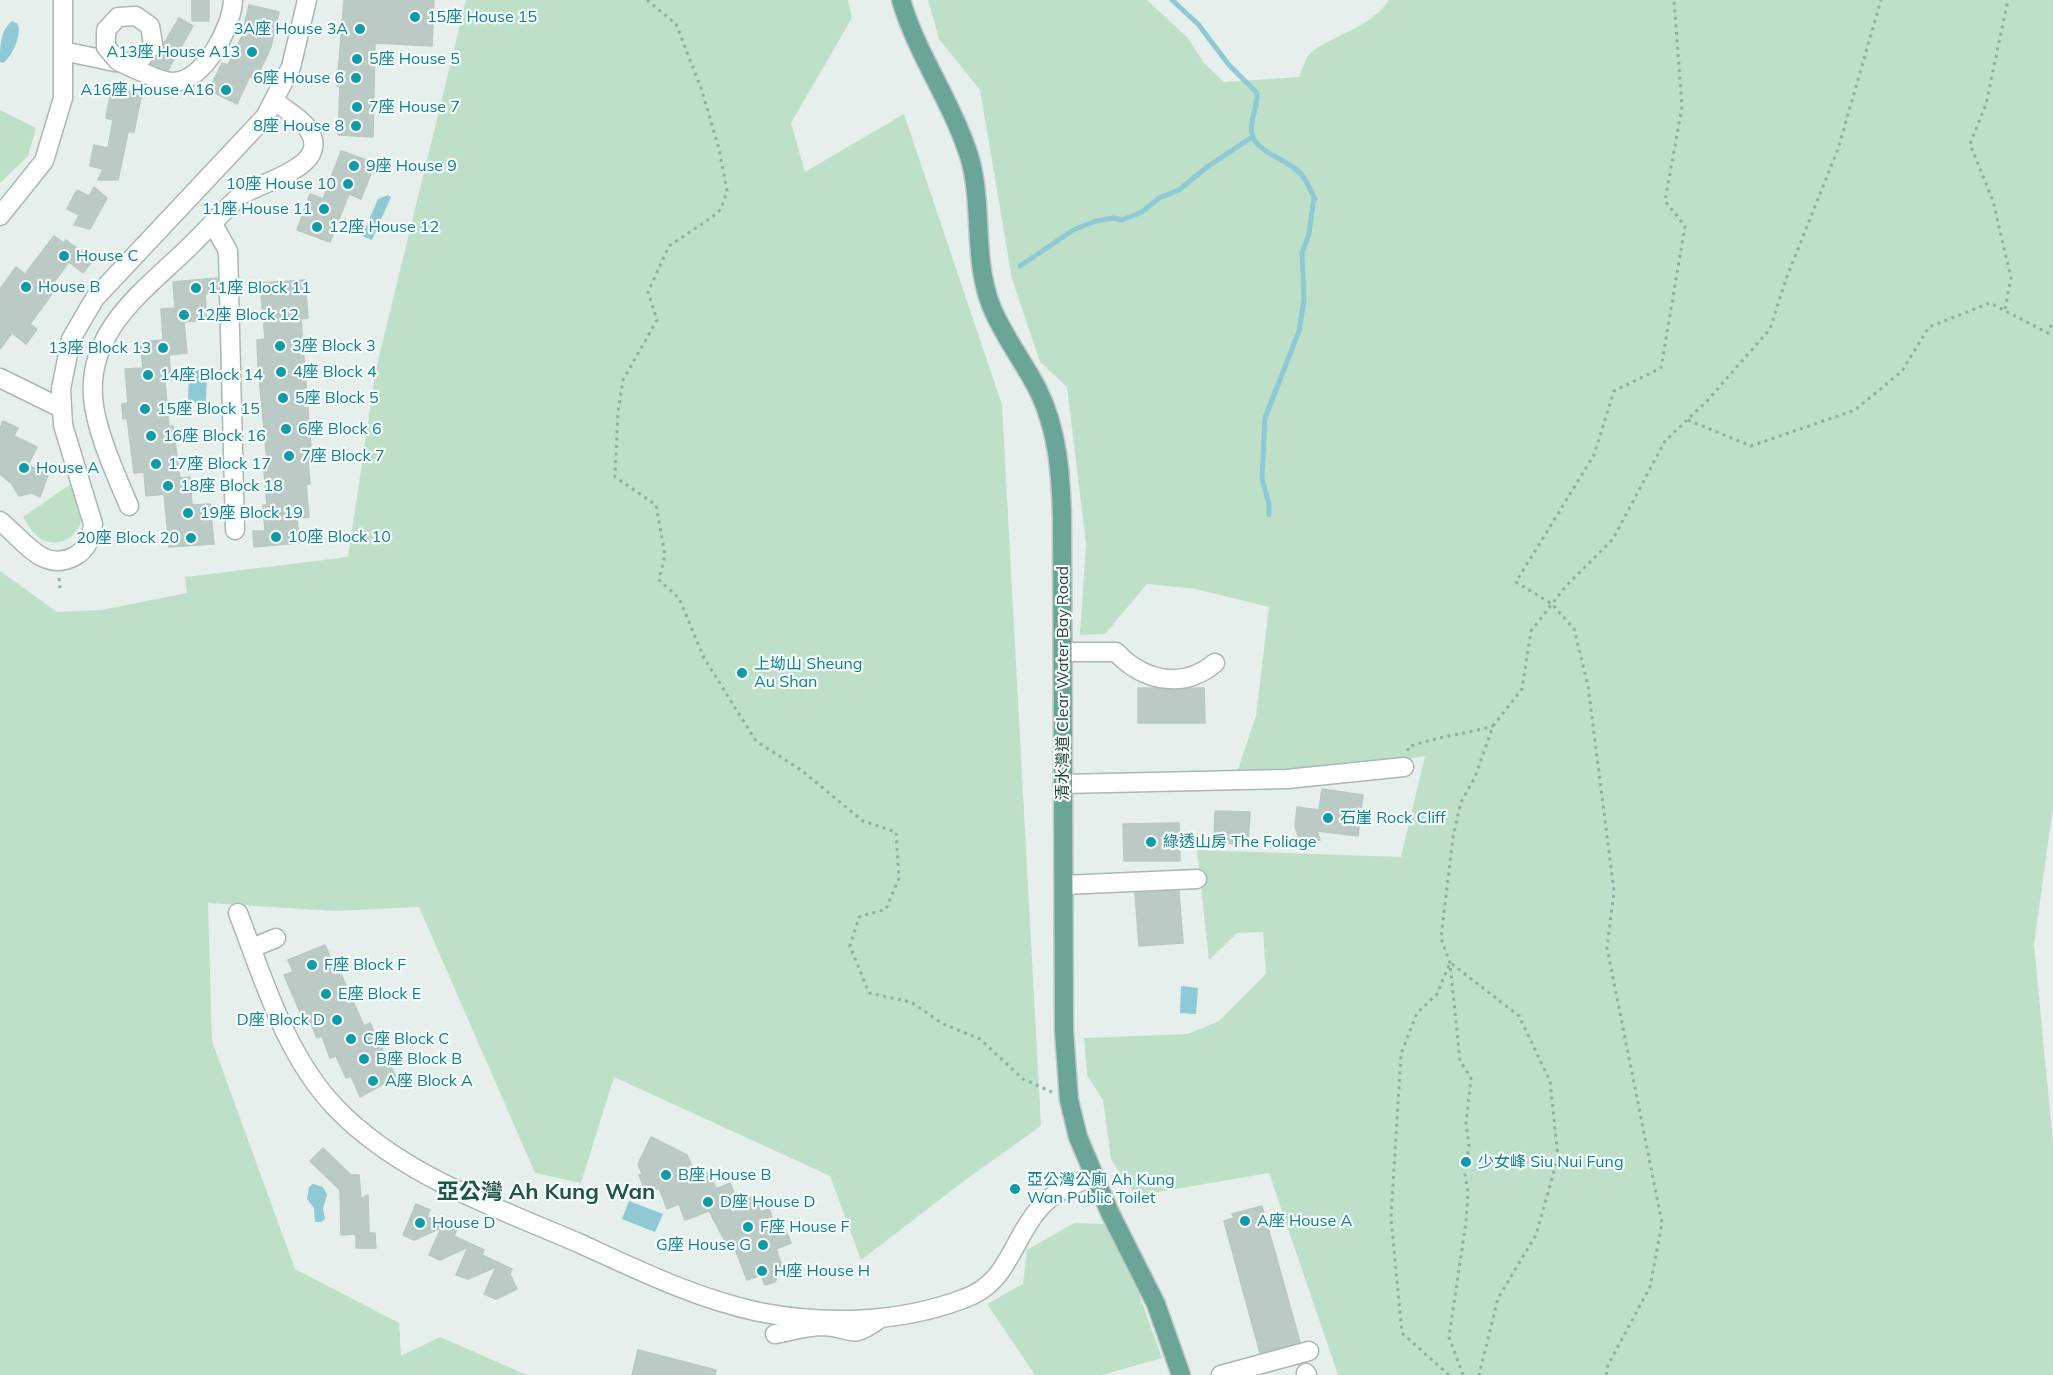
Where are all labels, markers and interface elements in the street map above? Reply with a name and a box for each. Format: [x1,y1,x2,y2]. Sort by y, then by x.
place label: 15座 House 15 [427,7,537,27]
marker: 15座 House 15 [408,10,422,24]
place label: 3A座 House 3A [234,19,348,39]
marker: 3A座 House 3A [353,22,367,36]
place label: A13座 House A13 [106,42,240,62]
marker: A13座 House A13 [245,45,259,59]
place label: 5座 House 5 [369,49,460,69]
marker: 5座 House 5 [350,52,364,66]
place label: 6座 House 6 [253,68,344,88]
marker: 6座 House 6 [349,71,363,85]
place label: A16座 House A16 [80,80,214,100]
marker: A16座 House A16 [219,83,233,97]
place label: 7座 House 7 [369,97,460,117]
marker: 7座 House 7 [350,100,364,114]
place label: 8座 House 8 [253,116,344,136]
marker: 8座 House 8 [349,119,363,133]
place label: 9座 House 9 [366,156,457,176]
marker: 9座 House 9 [347,159,361,173]
place label: 10座 House 10 [226,174,336,194]
marker: 10座 House 10 [341,177,355,191]
place label: 11座 House 11 [202,199,312,219]
marker: 11座 House 11 [317,202,331,216]
place label: 12座 House 12 [329,217,439,237]
marker: 12座 House 12 [310,220,324,234]
place label: House C [76,246,138,266]
marker: House C [57,249,71,263]
place label: House B [38,277,100,297]
place label: 11座 Block 11 [208,278,311,298]
marker: House B [19,280,33,294]
marker: 11座 Block 11 [189,281,203,295]
place label: 12座 Block 12 [196,305,299,325]
marker: 12座 Block 12 [177,308,191,322]
place label: 3座 Block 3 [292,336,376,356]
place label: 13座 Block 13 [48,338,151,358]
marker: 3座 Block 3 [273,339,287,353]
marker: 13座 Block 13 [156,341,170,355]
place label: 4座 Block 4 [293,362,377,382]
place label: 14座 Block 14 [160,365,263,385]
marker: 4座 Block 4 [274,365,288,379]
marker: 14座 Block 14 [141,368,155,382]
place label: 5座 Block 5 [295,388,379,408]
marker: 5座 Block 5 [276,391,290,405]
place label: 15座 Block 15 [157,399,260,419]
marker: 15座 Block 15 [138,402,152,416]
place label: 6座 Block 6 [298,419,382,439]
marker: 6座 Block 6 [279,422,293,436]
place label: 16座 Block 16 [163,426,266,446]
marker: 16座 Block 16 [144,429,158,443]
place label: 7座 Block 7 [301,446,385,466]
marker: 7座 Block 7 [282,449,296,463]
place label: 17座 Block 17 [168,454,271,474]
marker: 17座 Block 17 [149,457,163,471]
place label: House A [36,458,99,478]
marker: House A [17,461,31,475]
place label: 18座 Block 18 [180,476,283,496]
marker: 18座 Block 18 [161,479,175,493]
place label: 19座 Block 19 [200,503,303,523]
marker: 19座 Block 19 [181,506,195,520]
place label: 10座 Block 10 [288,527,391,547]
place label: 20座 Block 20 [76,528,179,548]
marker: 10座 Block 10 [269,530,283,544]
marker: 20座 Block 20 [184,531,198,545]
street label: 清水灣道 Clear Water Bay Road [1053,566,1073,800]
place label: 上坳山 Sheung Au Shan [754,654,862,692]
marker: 上坳山 Sheung Au Shan [735,666,749,680]
place label: 石崖 Rock Cliff [1340,808,1446,828]
marker: 石崖 Rock Cliff [1321,811,1335,825]
place label: 綠透山房 The Foliage [1163,832,1316,852]
marker: 綠透山房 The Foliage [1144,835,1158,849]
place label: F座 Block F [324,955,406,975]
marker: F座 Block F [305,958,319,972]
place label: E座 Block E [338,984,421,1004]
marker: E座 Block E [319,987,333,1001]
place label: D座 Block D [237,1010,325,1030]
marker: D座 Block D [330,1013,344,1027]
place label: C座 Block C [363,1029,449,1049]
marker: C座 Block C [344,1032,358,1046]
place label: B座 Block B [376,1049,462,1069]
marker: B座 Block B [357,1052,371,1066]
place label: A座 Block A [385,1071,473,1091]
marker: A座 Block A [366,1074,380,1088]
place label: 少女峰 Siu Nui Fung [1478,1152,1624,1172]
marker: 少女峰 Siu Nui Fung [1459,1155,1473,1169]
place label: B座 House B [678,1165,771,1185]
marker: B座 House B [659,1168,673,1182]
place label: 亞公灣公廁 Ah Kung Wan Public Toilet [1027,1170,1175,1208]
district label: 亞公灣 Ah Kung Wan [437,1179,655,1205]
marker: 亞公灣公廁 Ah Kung Wan Public Toilet [1008,1182,1022,1196]
place label: D座 House D [720,1192,816,1212]
marker: D座 House D [701,1195,715,1209]
place label: A座 House A [1257,1211,1352,1231]
place label: House D [432,1213,495,1233]
marker: A座 House A [1238,1214,1252,1228]
marker: House D [413,1216,427,1230]
place label: F座 House F [760,1217,850,1237]
marker: F座 House F [741,1220,755,1234]
place label: G座 House G [656,1235,751,1255]
marker: G座 House G [756,1238,770,1252]
place label: H座 House H [774,1261,870,1281]
marker: H座 House H [755,1264,769,1278]

